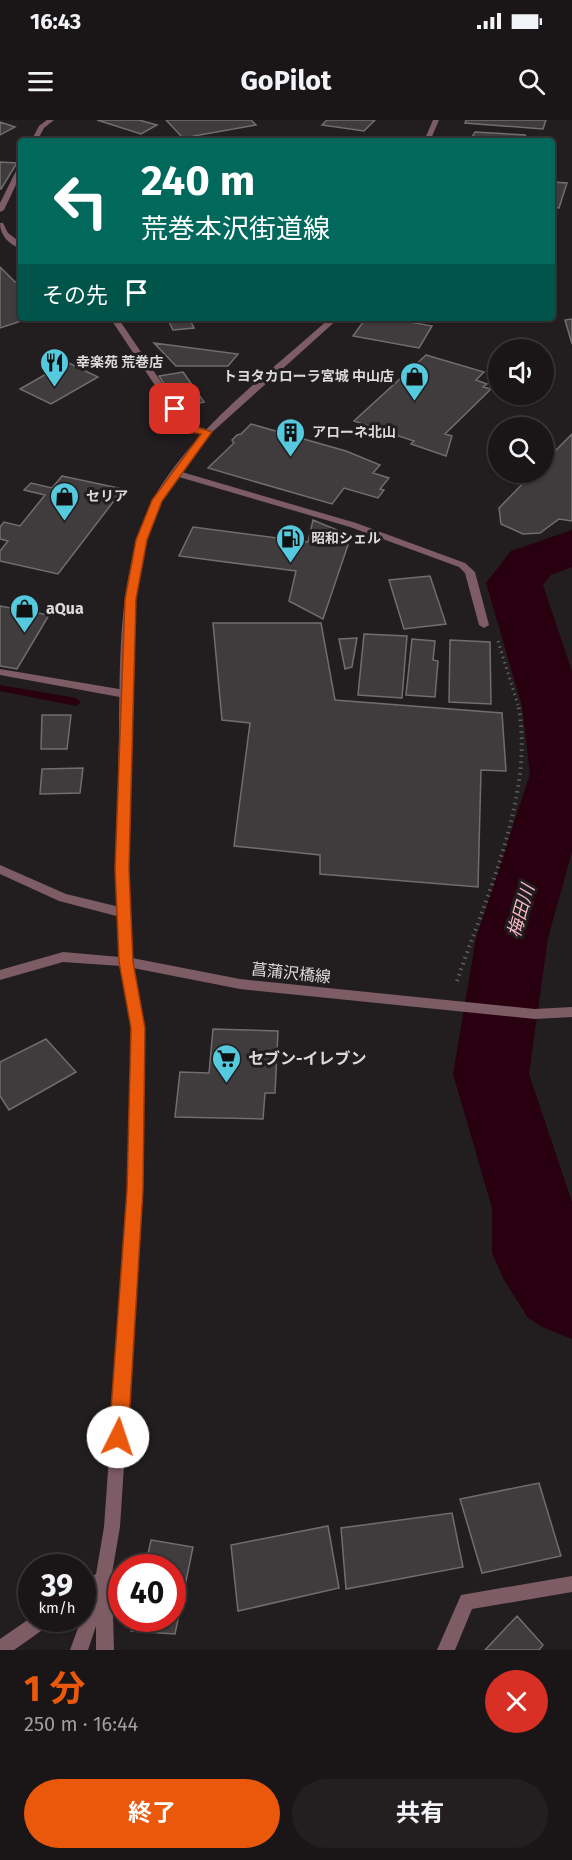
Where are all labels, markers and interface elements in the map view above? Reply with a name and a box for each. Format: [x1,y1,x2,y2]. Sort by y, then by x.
text: 16:43 [30,8,81,35]
icon: menu [24,65,57,98]
text: GoPilot [240,65,332,97]
icon: search [515,65,548,98]
text: 240 m [141,156,255,206]
icon: left [42,162,120,240]
text: 荒巻本沢街道線 [141,213,330,245]
icon: arrive [120,276,153,309]
text: その先 [42,282,108,309]
map controls [488,339,554,483]
button: sound [488,339,554,405]
restaurant icon: 幸楽苑 荒巻店 [39,346,71,388]
place label: 幸楽苑 荒巻店 [76,354,163,371]
shop icon: トヨタカローラ宮城 中山店 [399,360,431,402]
place label: トヨタカローラ宮城 中山店 [223,368,394,385]
pin [149,383,200,434]
icon: arrive [158,392,191,425]
building icon: アローネ北山 [275,416,307,458]
button: search [488,417,554,483]
place label: アローネ北山 [312,424,396,441]
shop icon: セリア [49,480,81,522]
place label: セリア [86,488,128,505]
fuel station icon: 昭和シェル [274,522,306,564]
place label: 昭和シェル [311,530,381,547]
shop icon: aQua [9,592,41,634]
place label: aQua [46,599,84,618]
water label: 梅田川 [503,880,540,940]
street label: 菖蒲沢橋線 [250,959,332,987]
supermarket icon: セブン-イレブン [211,1042,243,1084]
place label: セブン-イレブン [248,1049,367,1068]
position arrow [86,1405,150,1469]
speed limit sign: 40 [108,1554,186,1632]
text: 39 [41,1568,73,1604]
text: km/h [38,1599,76,1617]
text: 1 分 [24,1667,85,1711]
button: close [485,1670,548,1733]
text: 250 m · 16:44 [24,1712,138,1736]
button: 終了 [24,1779,280,1848]
button: 共有 [292,1779,548,1848]

